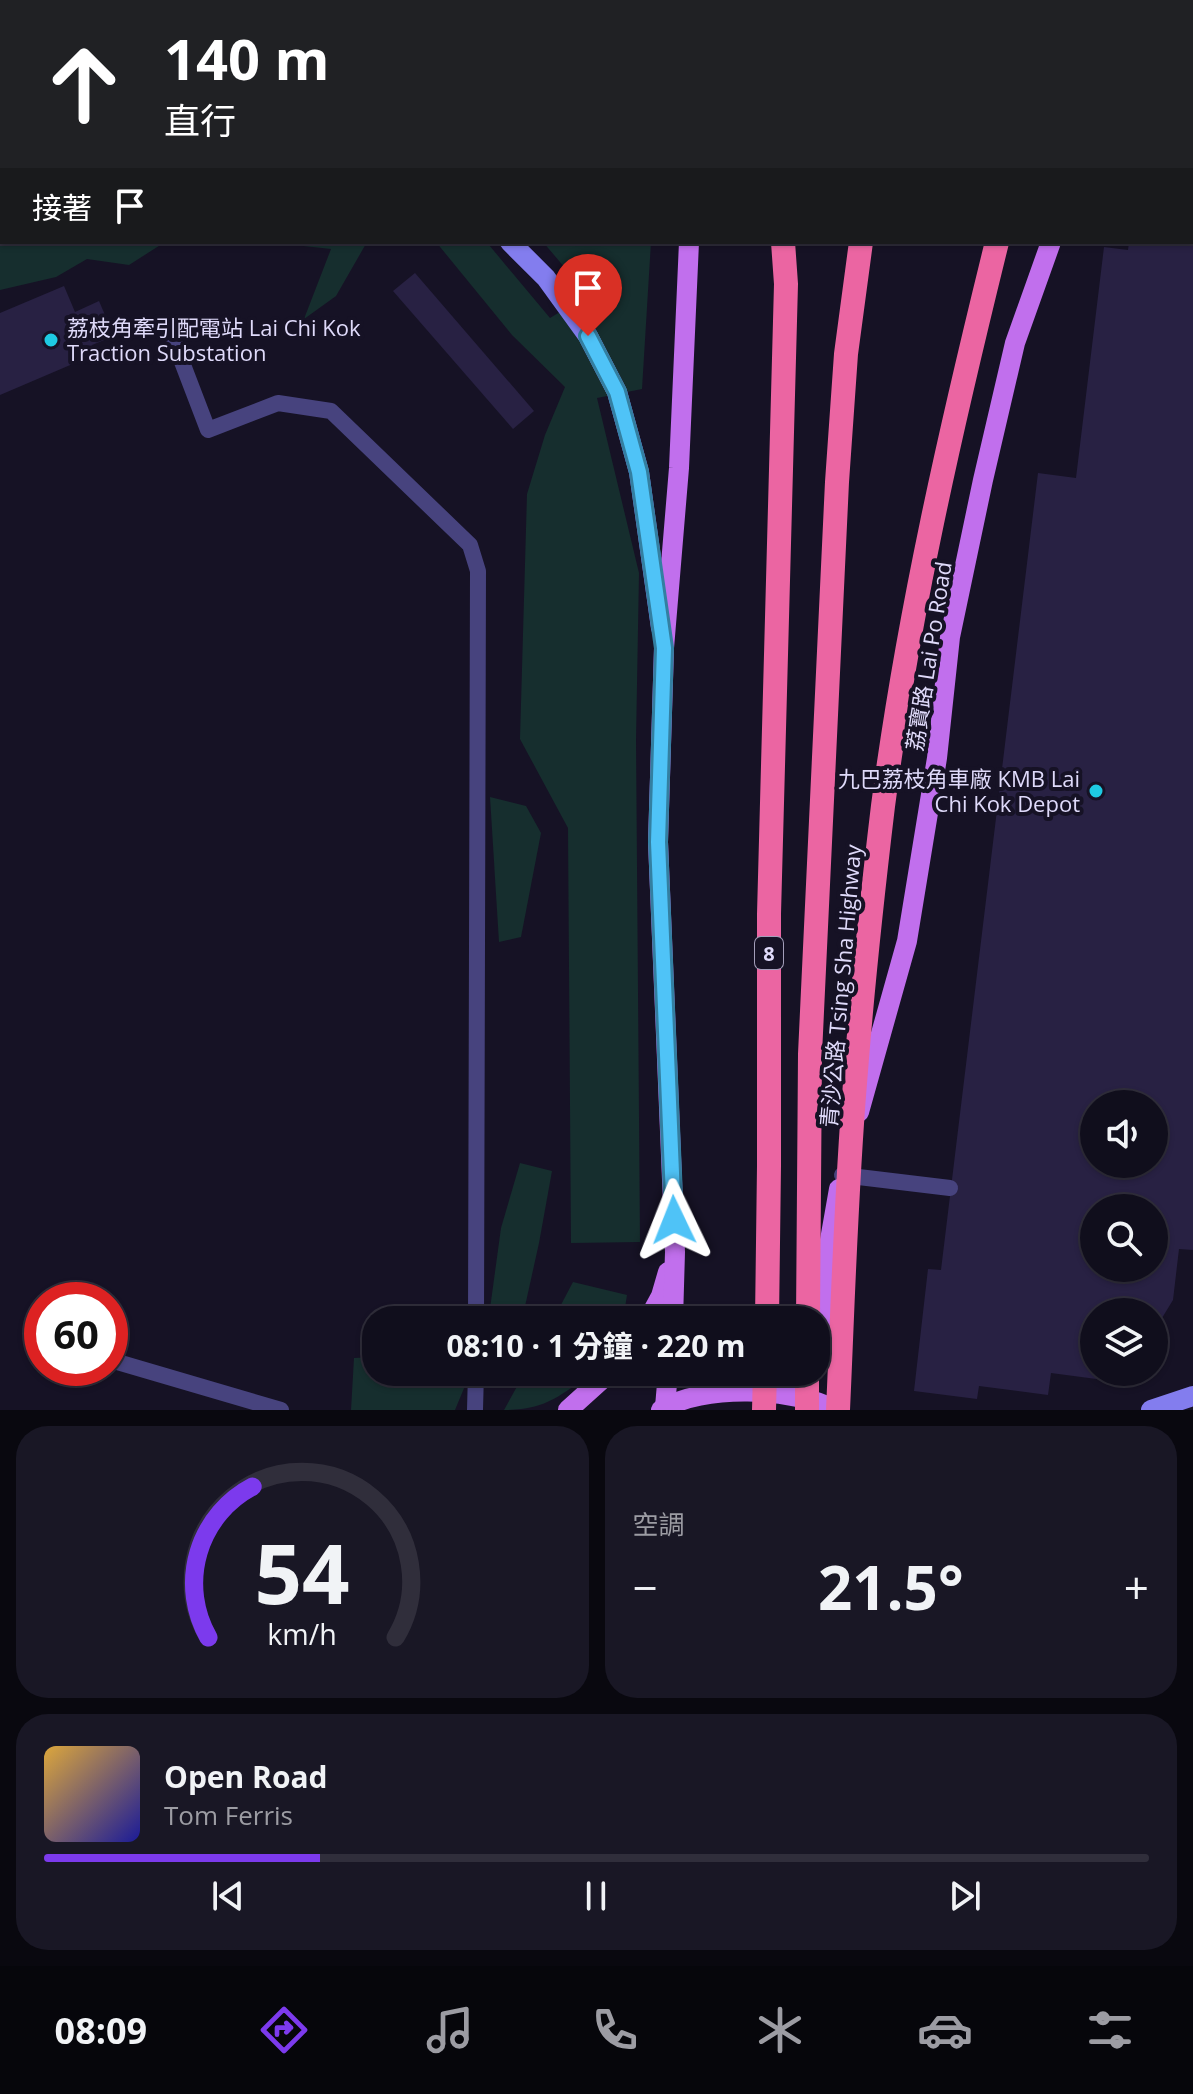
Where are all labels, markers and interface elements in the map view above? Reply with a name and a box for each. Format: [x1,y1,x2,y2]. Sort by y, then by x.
text: 140 m [164,20,330,96]
icon: ahead [32,32,136,136]
text: 直行 [164,96,236,145]
icon: arrive [108,184,152,228]
text: 接著 [32,187,92,228]
pin [554,254,622,336]
icon: arrive [566,266,610,310]
place label: 荔枝角牽引配電站 Lai Chi Kok Traction Substation [67,312,361,367]
marker: 荔枝角牽引配電站 Lai Chi Kok Traction Substation [42,331,60,349]
street label: 荔寶路 Lai Po Road [898,559,958,753]
place label: 九巴荔枝角車廠 KMB Lai Chi Kok Depot [838,763,1080,818]
marker: 九巴荔枝角車廠 KMB Lai Chi Kok Depot [1087,782,1105,800]
street label: 青沙公路 Tsing Sha Highway [813,842,867,1129]
road number: 8 [755,937,783,969]
map controls [1080,1090,1168,1386]
button: sound [1080,1090,1168,1178]
position arrow [632,1178,716,1262]
button: search [1080,1194,1168,1282]
speed limit sign: 60 [24,1282,128,1386]
button: layers [1080,1298,1168,1386]
text: 08:10 · 1 分鐘 · 220 m [446,1325,746,1366]
text: 空調 [633,1506,685,1542]
text: 54 [255,1515,350,1628]
text: 21.5° [818,1546,964,1628]
text: − [633,1557,658,1617]
text: + [1124,1557,1149,1617]
text: km/h [268,1614,337,1653]
text: Open Road [164,1756,328,1797]
text: Tom Ferris [164,1797,293,1833]
icon: previous [206,1874,250,1918]
icon: pause [574,1874,618,1918]
icon: next [943,1874,987,1918]
icon: directions [256,2002,312,2058]
icon: music [422,2002,478,2058]
icon: phone [587,2002,643,2058]
icon: climate [752,2002,808,2058]
icon: car [917,2002,973,2058]
icon: filters [1082,2002,1138,2058]
text: 08:09 [55,2006,147,2055]

